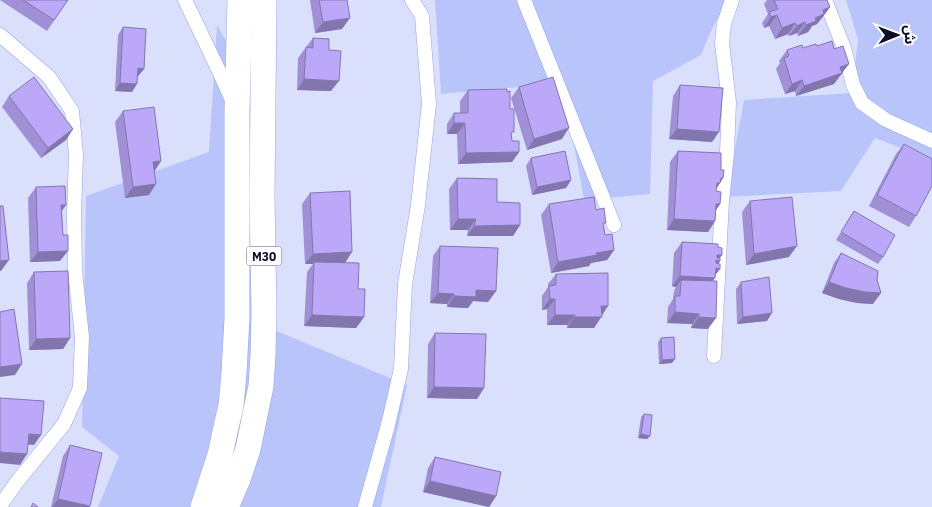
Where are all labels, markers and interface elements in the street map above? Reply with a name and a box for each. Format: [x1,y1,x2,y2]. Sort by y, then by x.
north arrow [872,10,922,60]
text: ش [901,25,919,45]
road number: M30 [246,247,282,266]

